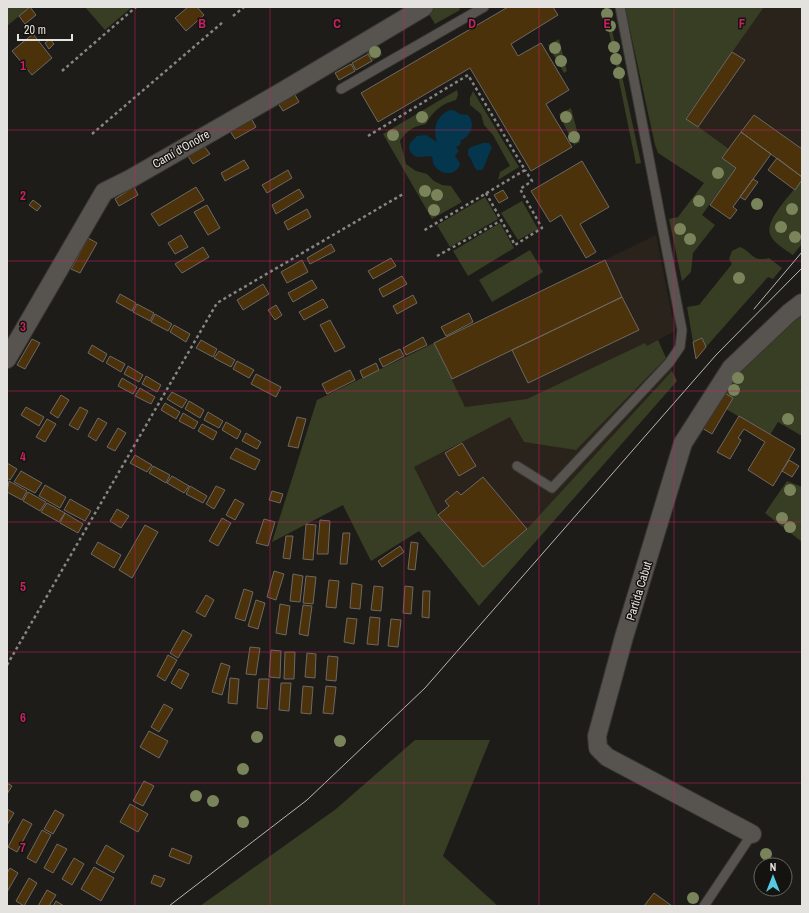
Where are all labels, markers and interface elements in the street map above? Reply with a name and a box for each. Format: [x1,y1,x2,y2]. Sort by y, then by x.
text: B [198,15,206,32]
text: C [333,15,341,32]
text: D [468,15,476,32]
text: E [603,15,611,32]
text: F [739,15,746,32]
scale bar [18,16,72,42]
text: 20 m [24,22,46,38]
text: 1 [20,57,26,74]
street label: Camí d'Onofre [149,126,213,172]
text: 2 [20,187,26,204]
text: 3 [20,318,26,335]
text: 4 [20,448,26,465]
street label: Partida Cabut [622,559,656,622]
text: 5 [20,578,26,595]
text: 6 [20,709,26,726]
text: 7 [20,839,26,856]
north arrow [753,857,793,897]
text: N [770,860,776,874]

